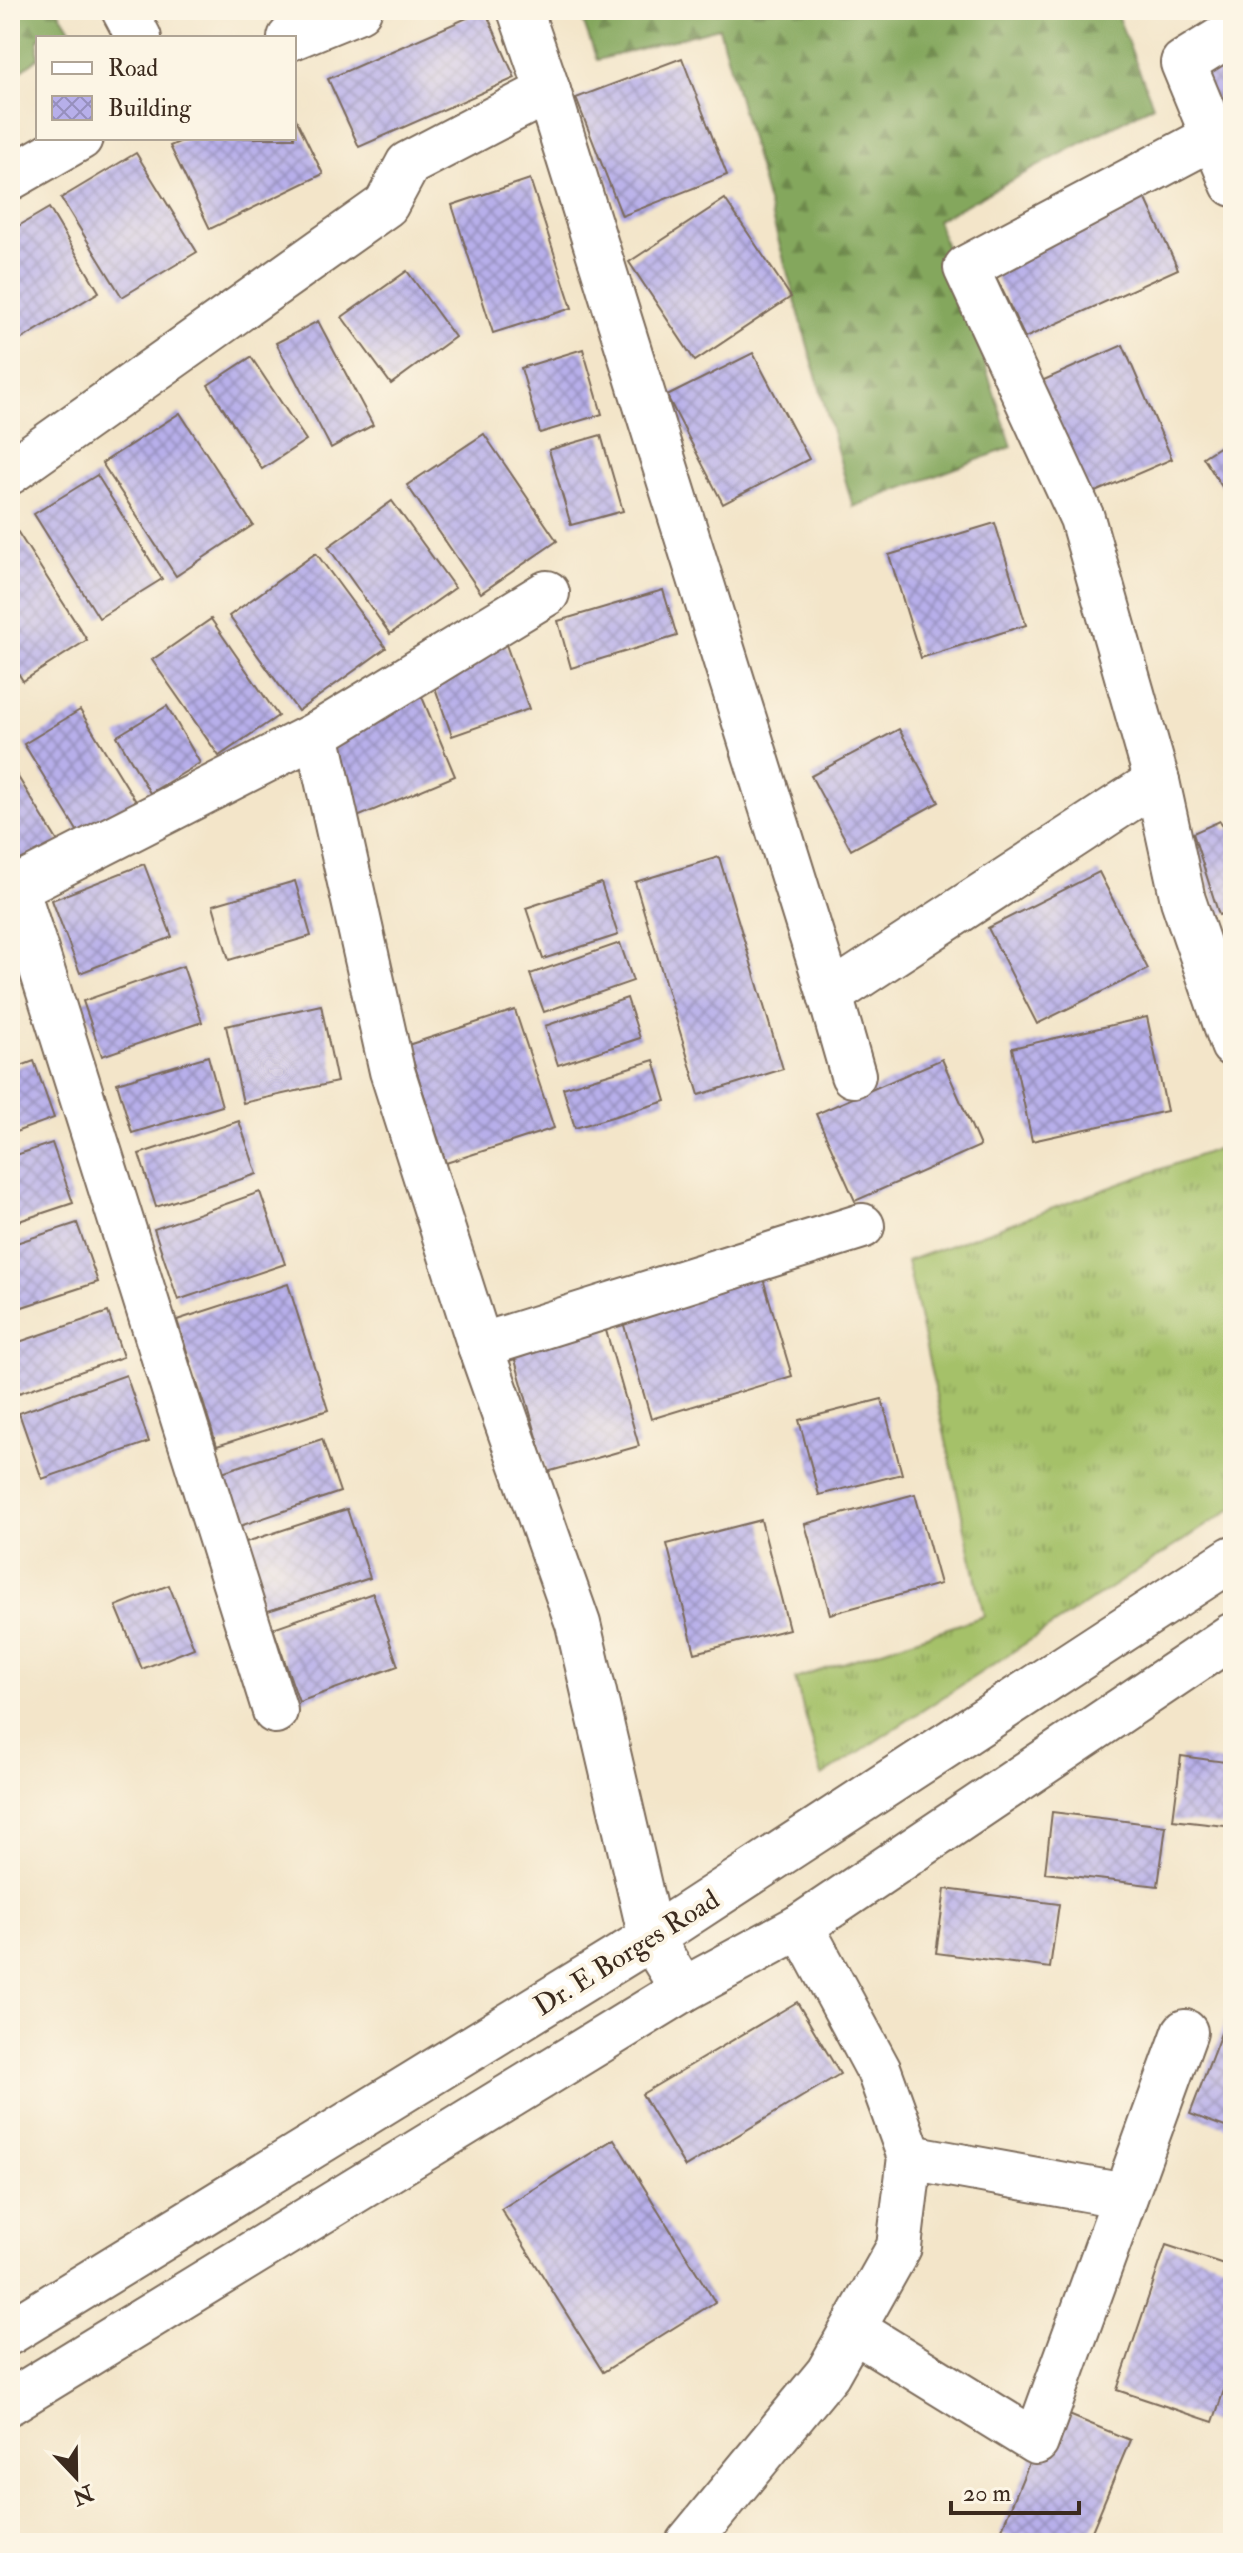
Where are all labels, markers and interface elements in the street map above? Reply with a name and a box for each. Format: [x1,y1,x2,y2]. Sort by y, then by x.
legend [36,36,296,140]
text: Road [108,53,158,84]
text: Building [108,93,192,124]
street label: Dr. E Borges Road [528,1882,726,2024]
north arrow [36,2437,116,2517]
scale bar [951,2465,1079,2515]
text: N [68,2478,98,2511]
text: 20 m [963,2478,1012,2509]

